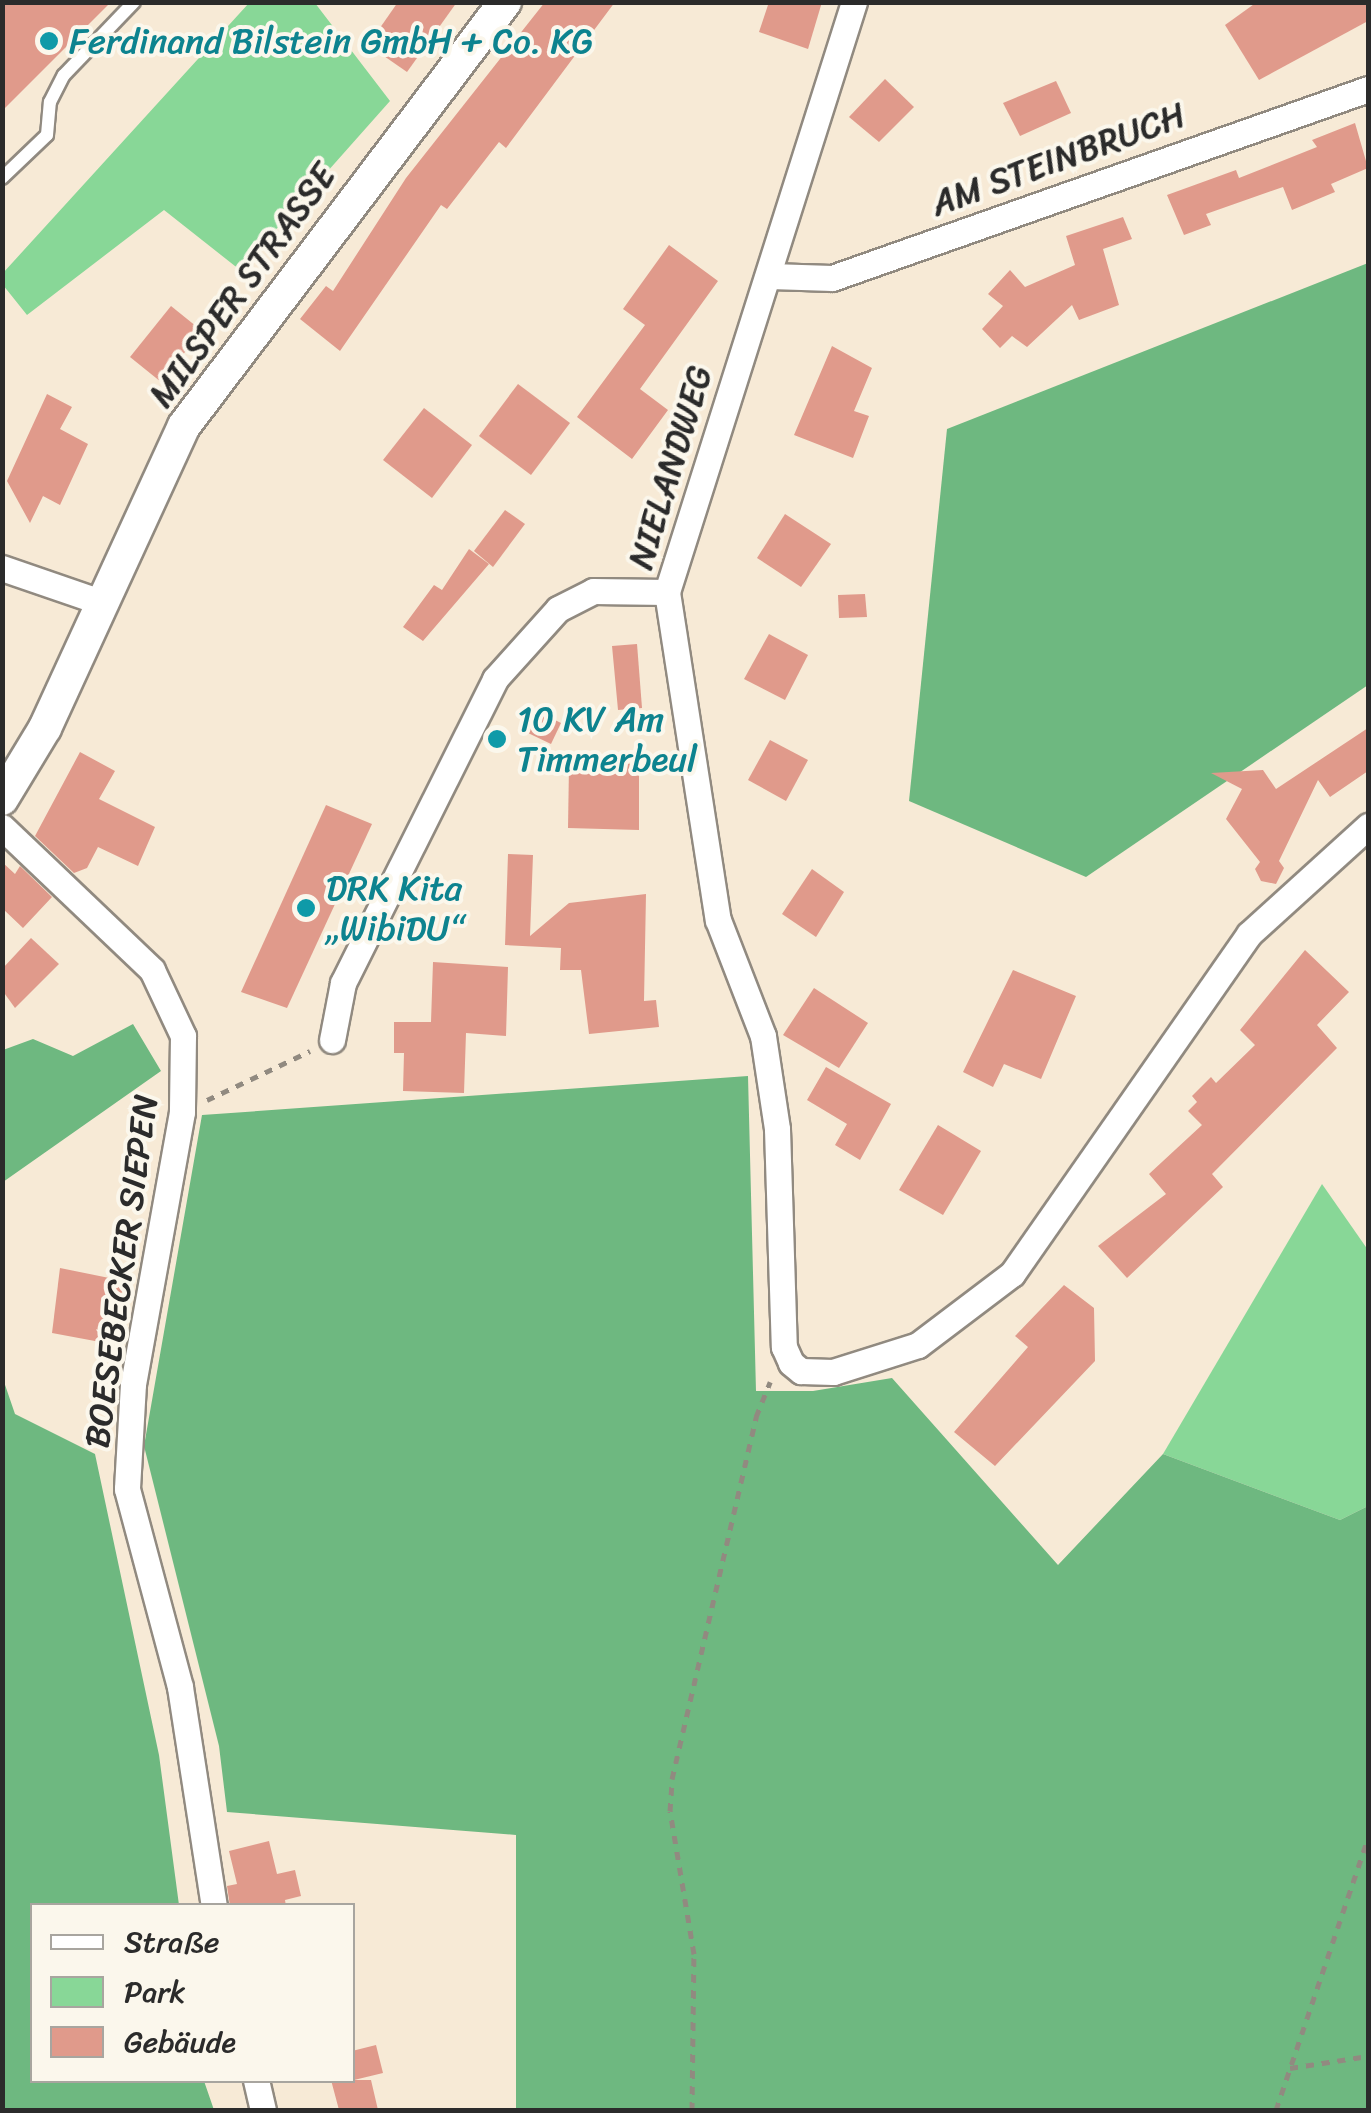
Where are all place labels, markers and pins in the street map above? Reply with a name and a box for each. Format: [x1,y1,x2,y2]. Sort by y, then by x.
place label: Ferdinand Bilstein GmbH + Co. KG [69,20,593,62]
marker: Ferdinand Bilstein GmbH + Co. KG [38,30,60,52]
place label: 10 KV Am Timmerbeul [517,698,697,780]
marker: 10 KV Am Timmerbeul [486,728,508,750]
place label: DRK Kita „WibiDU“ [326,867,463,949]
marker: DRK Kita „WibiDU“ [295,897,317,919]

